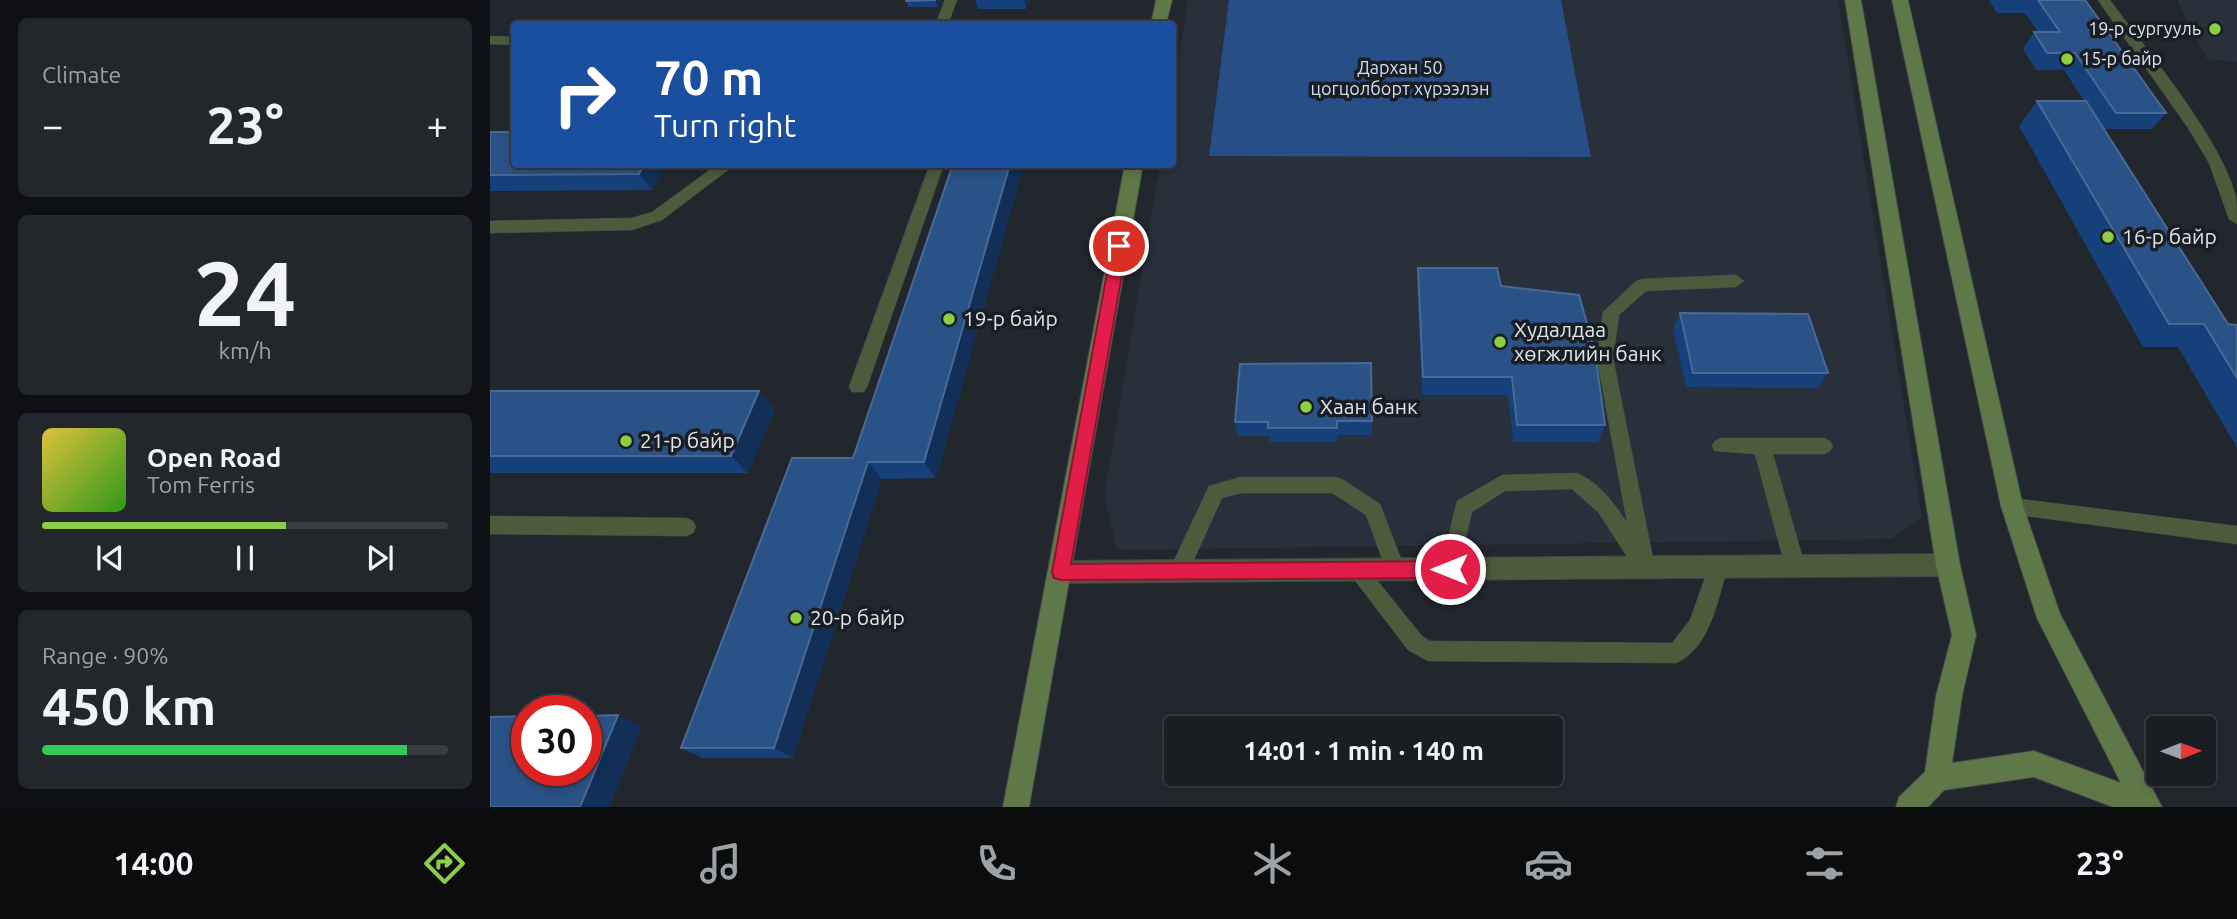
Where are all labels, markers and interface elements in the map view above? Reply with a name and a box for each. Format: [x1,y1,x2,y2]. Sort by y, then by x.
place label: 19-р сургууль [2088,18,2201,38]
marker: 19-р сургууль [2207,21,2223,37]
place label: 15-р байр [2081,48,2162,68]
icon: right [539,49,630,140]
text: 70 m [654,49,763,104]
marker: 15-р байр [2059,51,2075,67]
park label: Дархан 50 цогцолборт хүрээлэн [1311,57,1489,98]
text: Climate [42,62,121,87]
text: 23° [206,96,284,154]
text: − [42,104,63,146]
text: + [427,104,448,146]
text: Turn right [654,107,796,143]
pin [1089,216,1149,276]
place label: 16-р байр [2122,224,2217,248]
icon: arrive [1100,227,1138,265]
marker: 16-р байр [2100,229,2116,245]
text: 24 [194,241,296,343]
place label: 19-р байр [963,306,1058,330]
marker: 19-р байр [941,311,957,327]
place label: Худалдаа хөгжлийн банк [1514,317,1662,365]
marker: Худалдаа хөгжлийн банк [1492,334,1508,350]
text: km/h [218,338,272,363]
place label: Хаан банк [1320,394,1418,418]
marker: Хаан банк [1298,399,1314,415]
place label: 21-р байр [640,428,735,452]
marker: 21-р байр [618,433,634,449]
text: Open Road [147,443,281,472]
text: Tom Ferris [147,472,255,497]
position arrow [1413,532,1487,606]
icon: previous [91,539,129,577]
icon: pause [226,539,264,577]
icon: next [361,539,399,577]
place label: 20-р байр [810,605,905,629]
marker: 20-р байр [788,610,804,626]
text: Range · 90% [42,643,169,668]
text: 450 km [42,677,216,735]
speed limit sign: 30 [511,695,602,786]
north arrow [2146,716,2216,786]
map controls [2146,716,2216,786]
text: 14:01 · 1 min · 140 m [1243,736,1484,765]
icon: directions [420,839,469,888]
icon: music [696,839,745,888]
icon: phone [972,839,1021,888]
icon: climate [1248,839,1297,888]
icon: car [1524,839,1573,888]
icon: filters [1800,839,1849,888]
text: 14:00 [113,845,194,881]
text: 23° [2076,845,2124,881]

